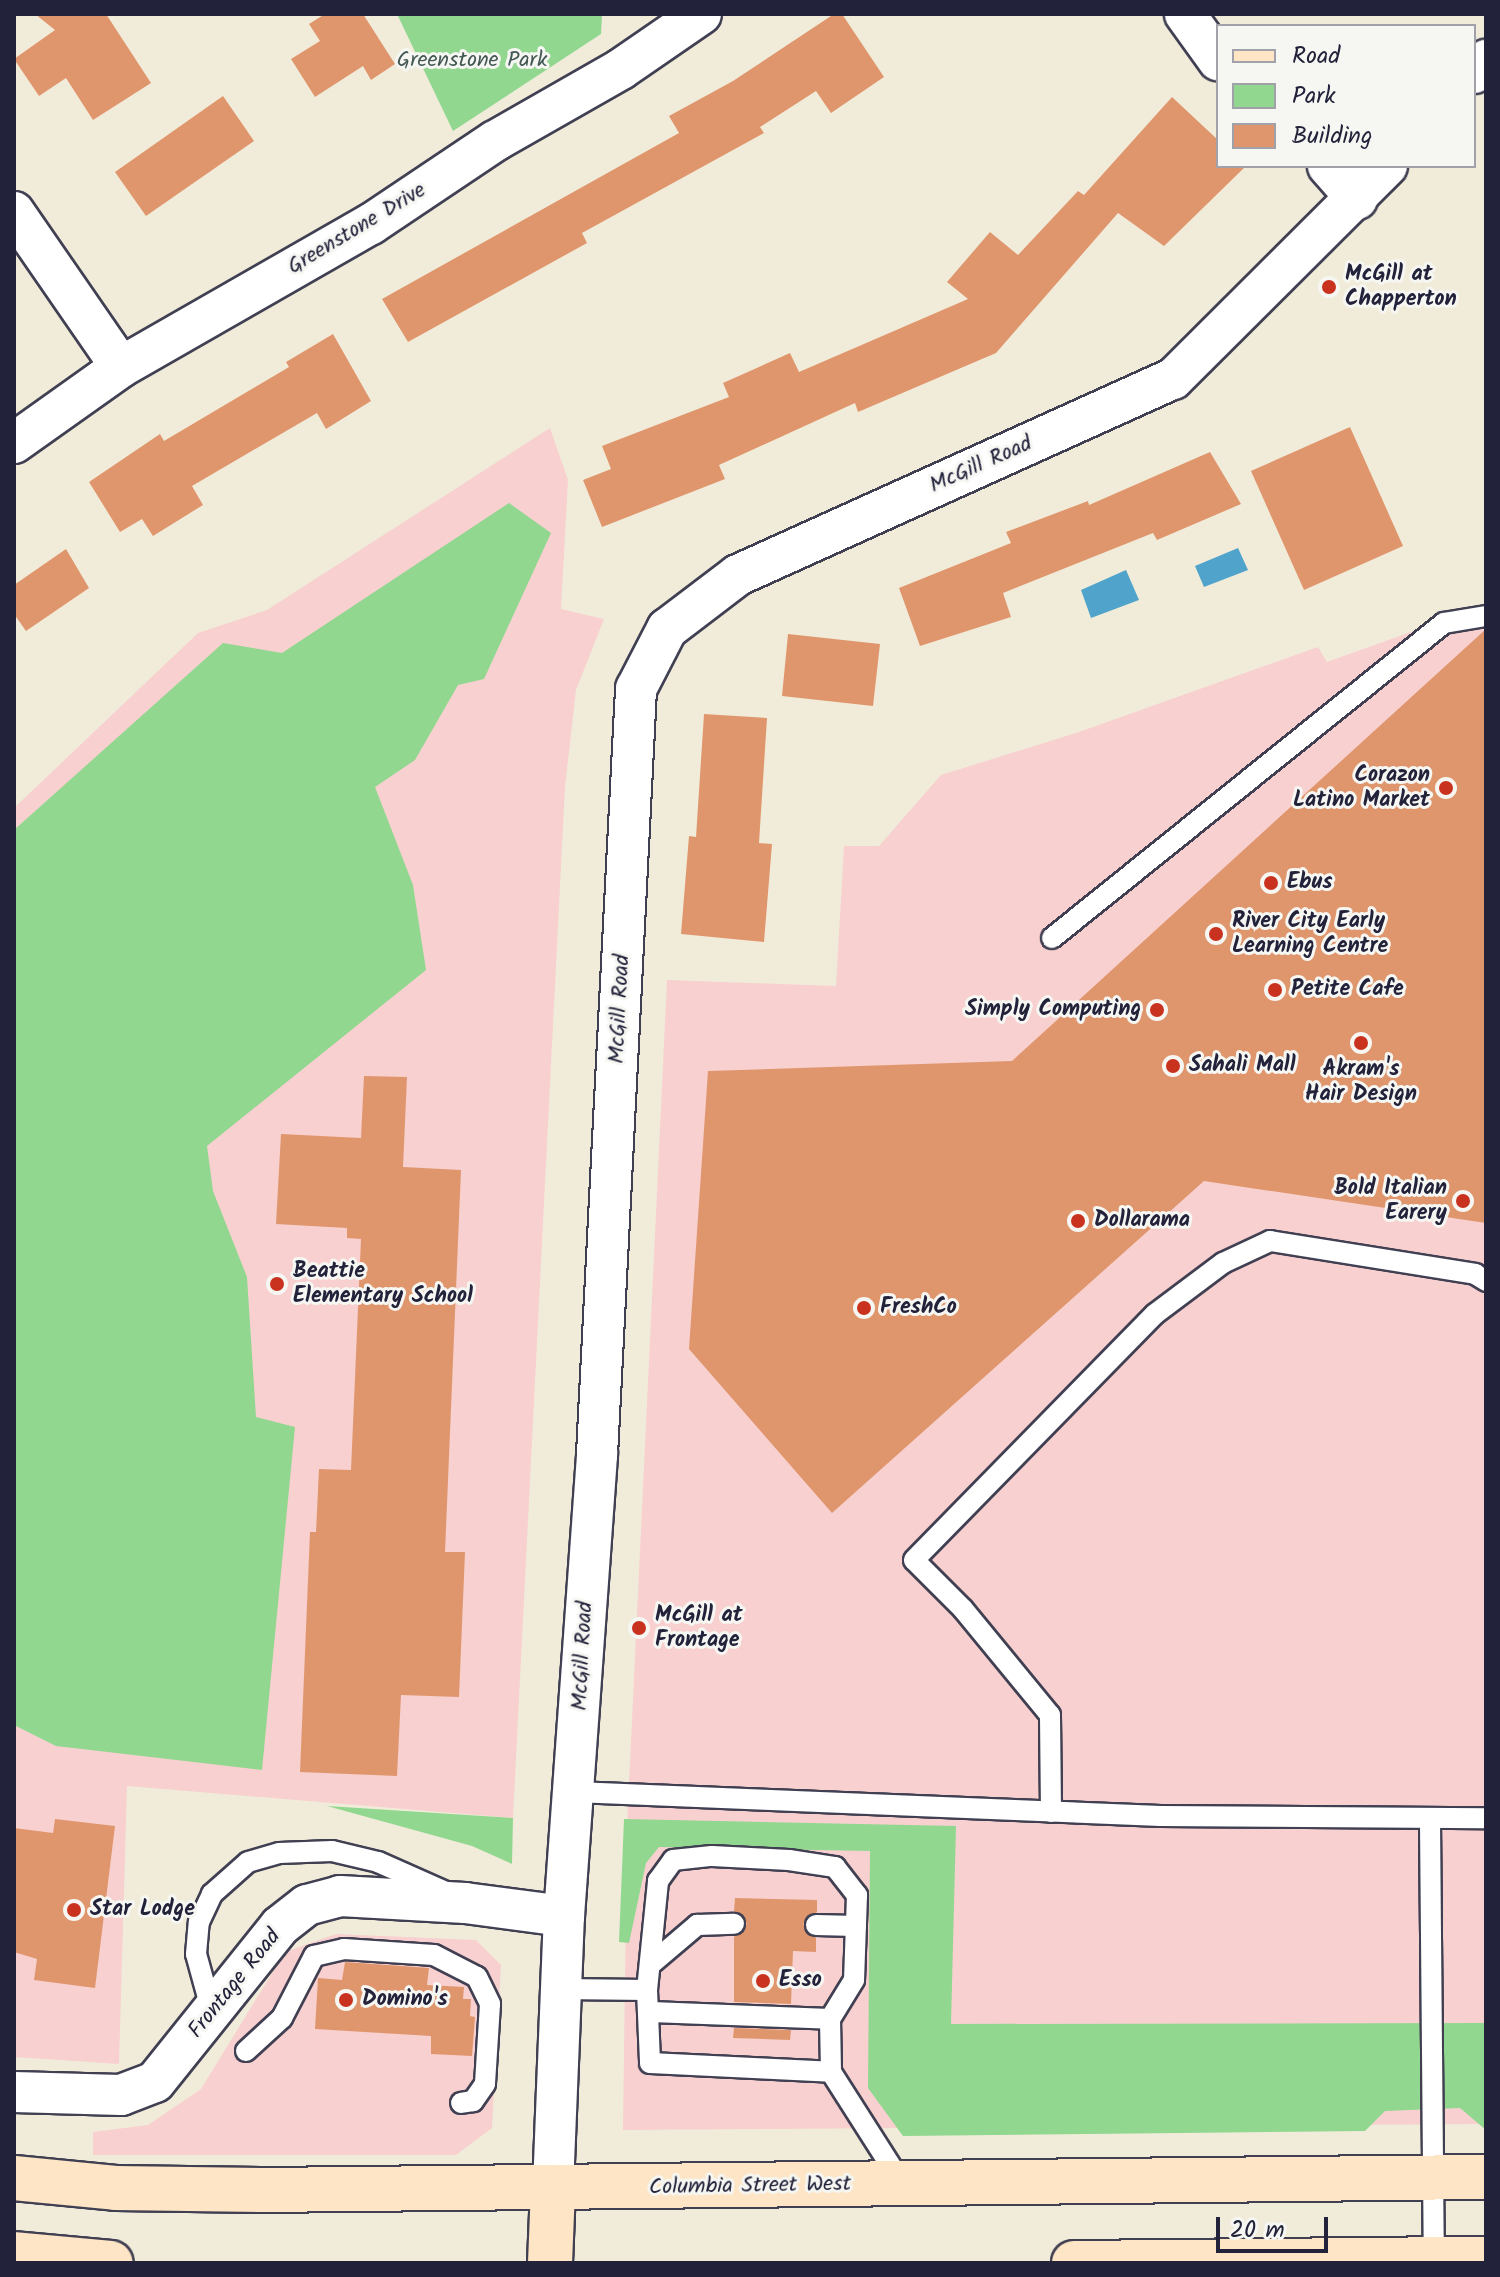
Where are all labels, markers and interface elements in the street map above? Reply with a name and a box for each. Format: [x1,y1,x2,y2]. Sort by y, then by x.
legend [1216,24,1476,168]
text: Road [1292,37,1340,76]
park label: Greenstone Park [397,48,547,74]
text: Park [1292,77,1336,116]
text: Building [1292,117,1372,156]
street label: Greenstone Drive [283,177,431,281]
place label: McGill at Chapperton [1345,261,1457,312]
marker: McGill at Chapperton [1320,278,1338,296]
street label: McGill Road [926,431,1036,499]
place label: Corazon Latino Market [1293,762,1430,814]
marker: Corazon Latino Market [1437,779,1455,797]
place label: Ebus [1287,870,1333,896]
marker: Ebus [1262,874,1280,892]
place label: River City Early Learning Centre [1232,908,1388,960]
marker: River City Early Learning Centre [1207,925,1225,943]
street label: McGill Road [604,954,636,1064]
place label: Petite Cafe [1291,977,1404,1003]
marker: Petite Cafe [1266,981,1284,999]
place label: Simply Computing [965,997,1141,1023]
marker: Simply Computing [1148,1001,1166,1019]
marker: Akram's Hair Design [1352,1034,1370,1052]
place label: Sahali Mall [1189,1053,1296,1079]
place label: Akram's Hair Design [1305,1056,1417,1108]
marker: Sahali Mall [1164,1057,1182,1075]
place label: Bold Italian Earery [1334,1175,1447,1226]
marker: Bold Italian Earery [1454,1192,1472,1210]
place label: Dollarama [1094,1208,1190,1234]
marker: Dollarama [1069,1212,1087,1230]
place label: Beattie Elementary School [293,1258,473,1310]
marker: Beattie Elementary School [268,1275,286,1293]
place label: FreshCo [880,1295,957,1321]
marker: FreshCo [855,1299,873,1317]
street label: McGill Road [567,1601,599,1711]
place label: McGill at Frontage [655,1602,743,1654]
marker: McGill at Frontage [630,1619,648,1637]
place label: Star Lodge [90,1897,195,1923]
marker: Star Lodge [65,1901,83,1919]
street label: Frontage Road [183,1924,287,2044]
place label: Esso [779,1968,822,1994]
marker: Esso [754,1972,772,1990]
place label: Domino's [362,1987,448,2013]
marker: Domino's [337,1991,355,2009]
street label: Columbia Street West [649,2171,851,2201]
scale bar [1220,2201,1332,2251]
text: 20 m [1230,2211,1285,2250]

